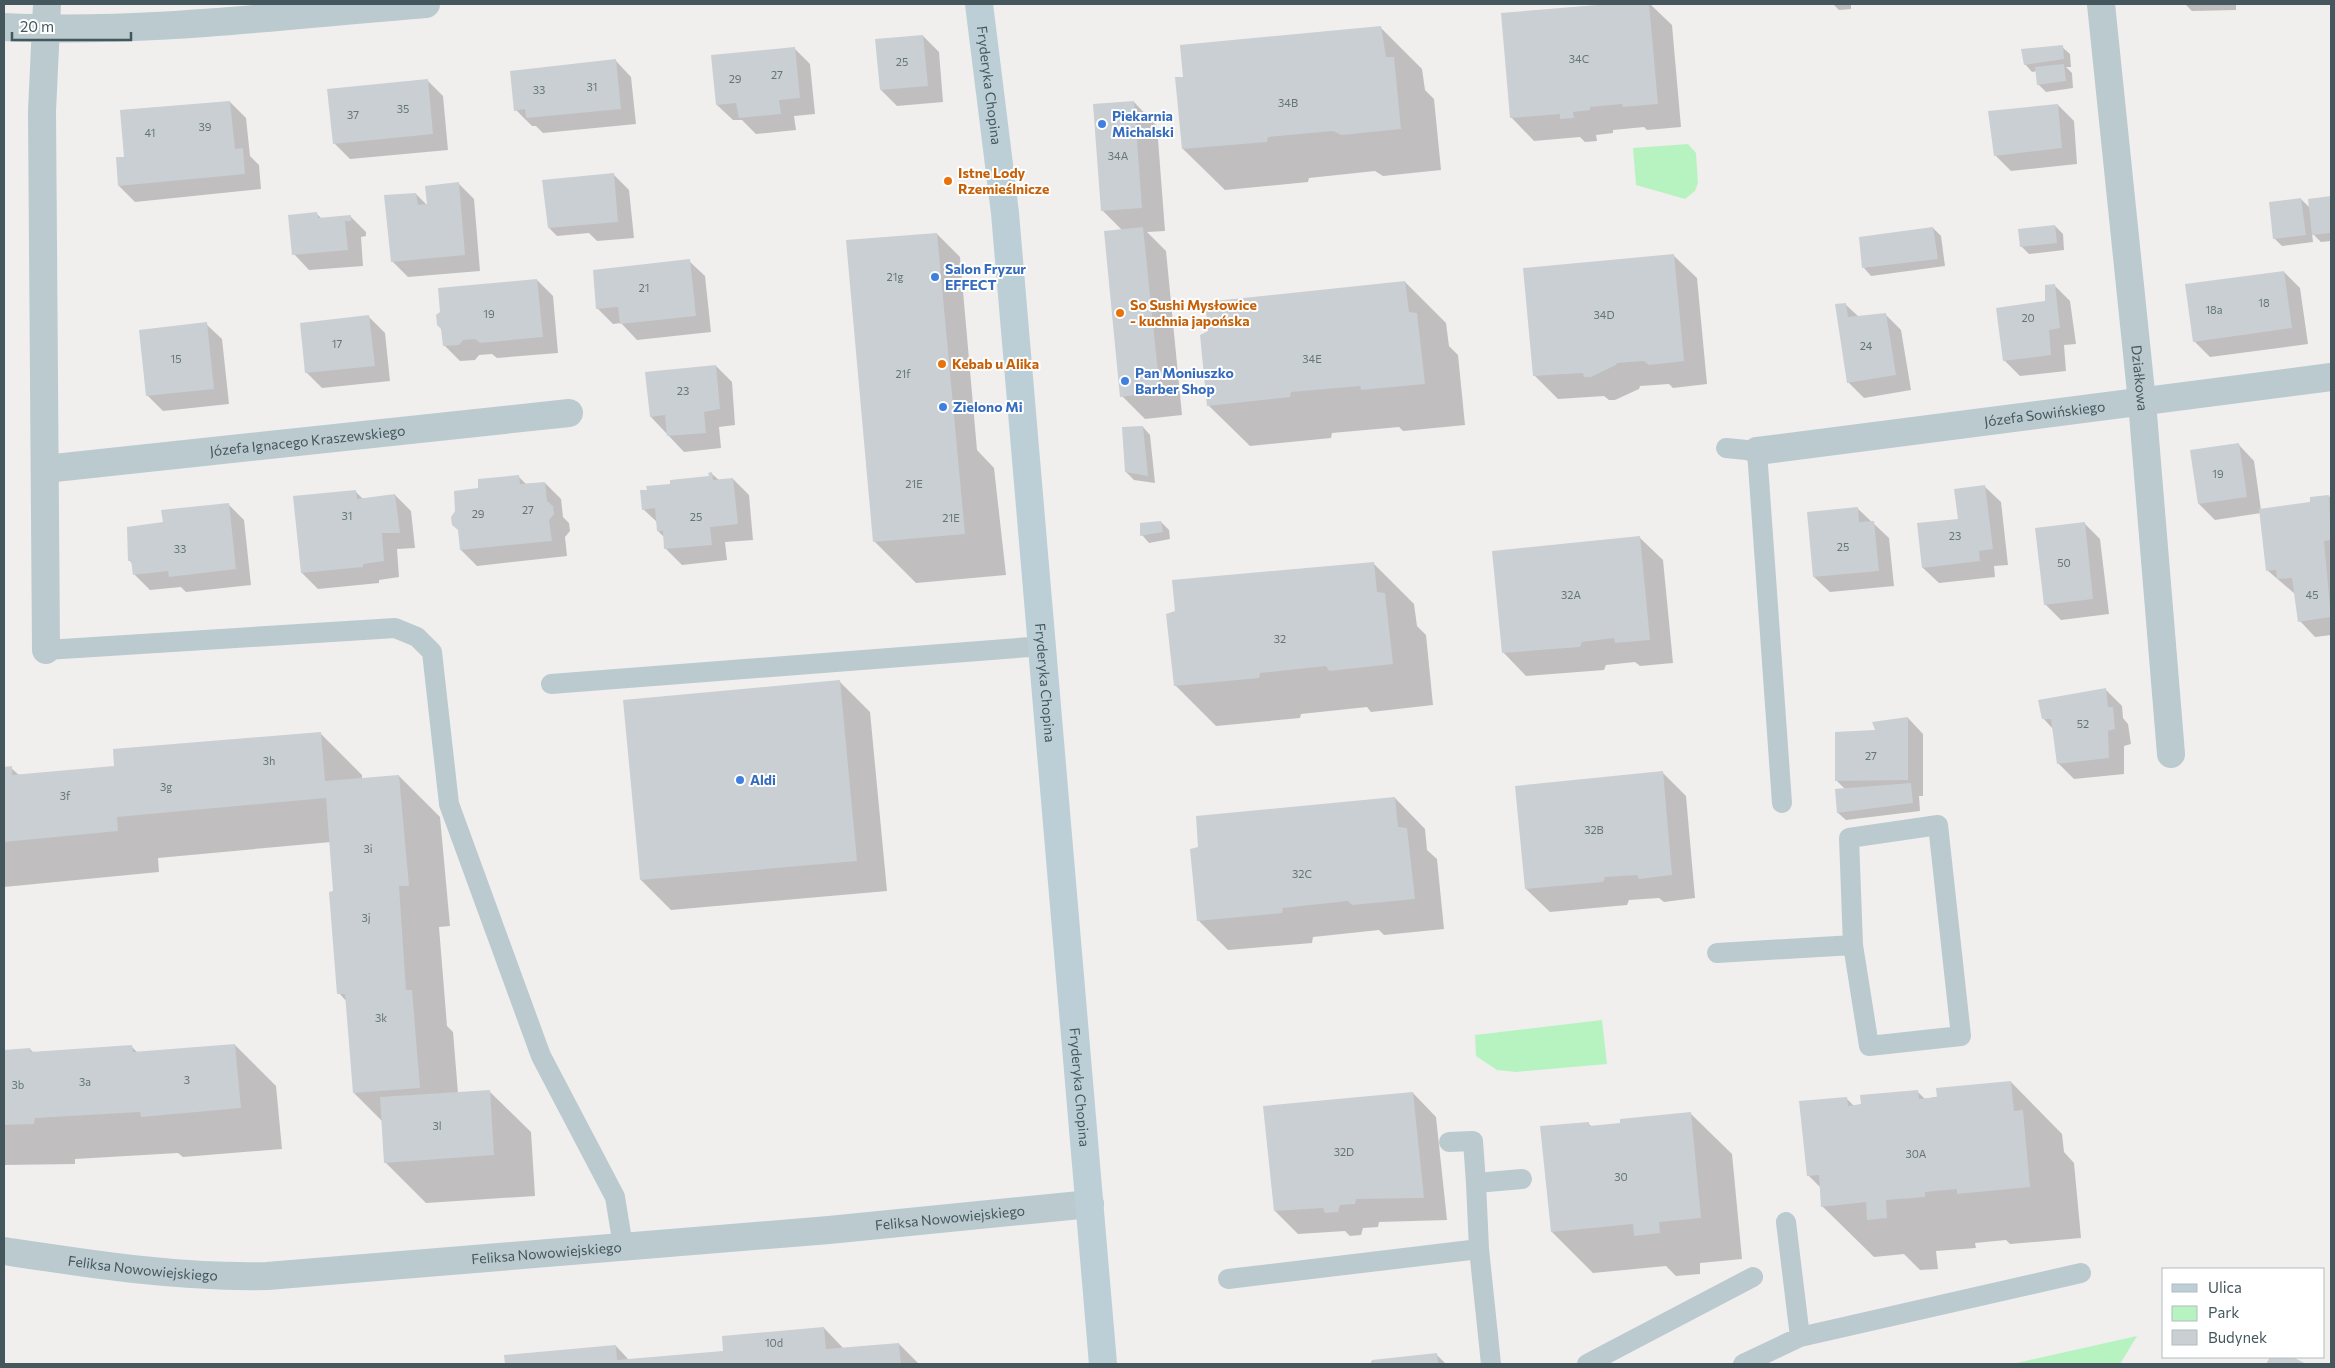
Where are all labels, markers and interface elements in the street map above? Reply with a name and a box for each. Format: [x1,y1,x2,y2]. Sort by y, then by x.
scale bar [12,10,131,42]
text: 20 m [20,17,54,35]
street label: Fryderyka Chopina [974,25,1005,146]
house number: 34C [1569,52,1589,65]
house number: 25 [896,55,908,68]
house number: 27 [771,68,783,81]
house number: 29 [729,72,742,85]
house number: 31 [587,80,597,93]
house number: 33 [533,83,545,96]
house number: 34B [1278,96,1298,109]
house number: 35 [397,102,409,115]
place label: Piekarnia Michalski [1112,107,1174,140]
house number: 37 [347,108,359,121]
marker: Piekarnia Michalski [1096,118,1108,130]
house number: 39 [199,120,212,133]
house number: 41 [145,126,155,139]
house number: 34A [1108,149,1129,162]
place label: Istne Lody Rzemieślnicze [958,164,1049,197]
marker: Istne Lody Rzemieślnicze [942,175,954,187]
place label: Salon Fryzur EFFECT [945,260,1026,293]
house number: 21g [887,270,903,283]
marker: Salon Fryzur EFFECT [929,271,941,283]
house number: 21 [639,281,649,294]
place label: So Sushi Mysłowice - kuchnia japońska [1130,296,1257,329]
house number: 18 [2258,296,2270,309]
house number: 18a [2205,303,2223,316]
house number: 19 [483,307,495,320]
marker: So Sushi Mysłowice - kuchnia japońska [1114,307,1126,319]
house number: 34D [1594,308,1614,321]
house number: 20 [2021,311,2035,324]
house number: 17 [332,337,342,350]
house number: 24 [1860,339,1873,352]
street label: Działkowa [2128,344,2152,412]
house number: 15 [170,352,182,365]
house number: 34E [1302,352,1322,365]
place label: Kebab u Alika [952,355,1039,372]
marker: Kebab u Alika [936,358,948,370]
place label: Pan Moniuszko Barber Shop [1135,364,1234,397]
house number: 21f [895,367,911,380]
marker: Pan Moniuszko Barber Shop [1119,375,1131,387]
house number: 23 [677,384,689,397]
street label: Józefa Sowińskiego [1983,397,2106,430]
place label: Zielono Mi [953,398,1023,415]
marker: Zielono Mi [937,401,949,413]
street label: Józefa Ignacego Kraszewskiego [209,422,406,459]
house number: 19 [2212,467,2224,480]
house number: 21E [905,477,923,490]
house number: 27 [522,503,534,516]
house number: 29 [472,507,485,520]
house number: 31 [342,509,352,522]
house number: 25 [690,510,702,523]
house number: 21E [942,511,960,524]
house number: 23 [1949,529,1961,542]
house number: 25 [1837,540,1849,553]
house number: 33 [174,542,186,555]
house number: 50 [2057,556,2071,569]
house number: 32A [1561,588,1581,601]
house number: 45 [2306,588,2318,601]
street label: Fryderyka Chopina [1032,622,1059,743]
house number: 32 [1274,632,1286,645]
house number: 52 [2077,717,2089,730]
house number: 27 [1865,749,1877,762]
house number: 3h [263,754,275,767]
place label: Aldi [750,771,776,788]
marker: Aldi [734,774,746,786]
house number: 3g [160,780,172,793]
house number: 3f [60,789,71,802]
house number: 32B [1584,823,1604,836]
house number: 3i [363,842,373,855]
house number: 32C [1292,867,1312,880]
house number: 3j [361,911,371,924]
house number: 3k [375,1011,387,1024]
street label: Fryderyka Chopina [1066,1027,1093,1148]
house number: 3 [184,1073,190,1086]
house number: 3a [79,1075,91,1088]
house number: 3b [12,1078,24,1091]
house number: 3l [432,1119,442,1132]
house number: 32D [1334,1145,1354,1158]
house number: 30A [1906,1147,1927,1160]
house number: 30 [1614,1170,1628,1183]
street label: Feliksa Nowowiejskiego [874,1202,1026,1233]
street label: Feliksa Nowowiejskiego [471,1238,622,1267]
street label: Feliksa Nowowiejskiego [67,1252,218,1284]
legend [2162,1268,2325,1358]
text: Ulica [2208,1278,2242,1296]
text: Park [2208,1303,2239,1321]
text: Budynek [2208,1328,2267,1346]
house number: 10d [765,1336,783,1349]

